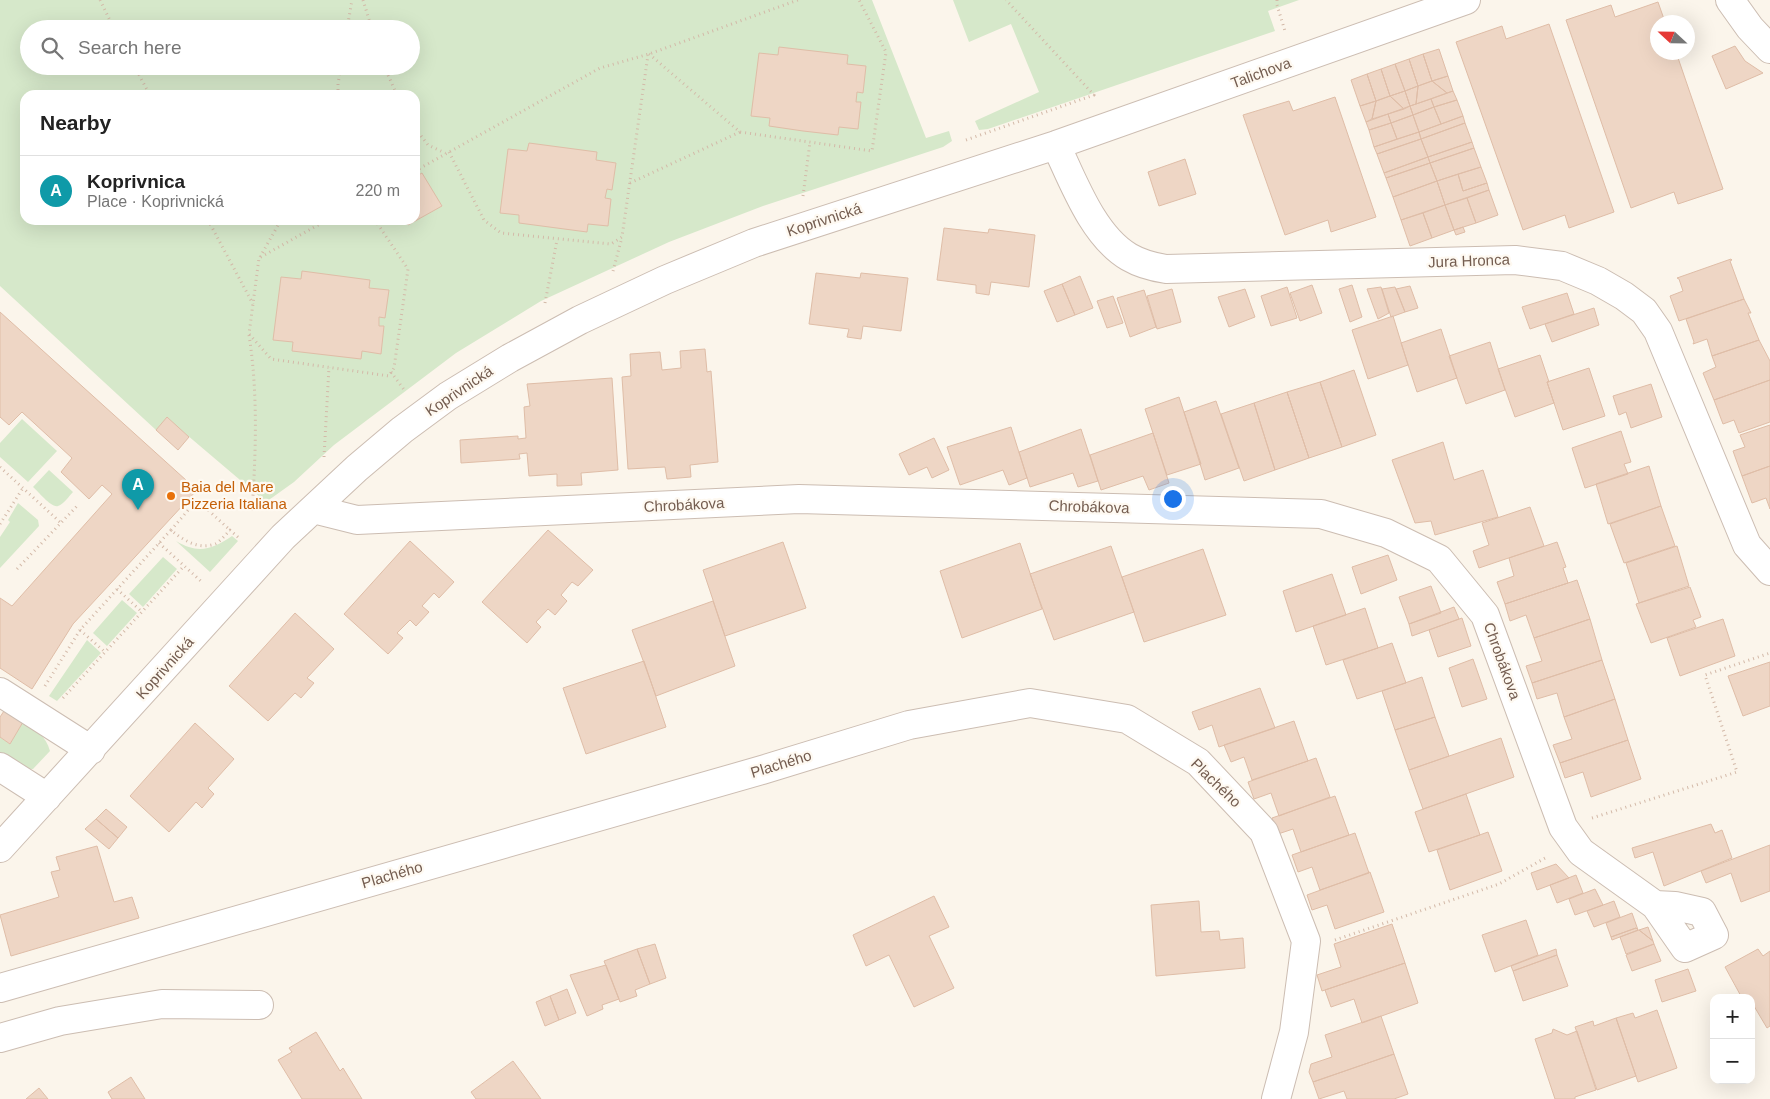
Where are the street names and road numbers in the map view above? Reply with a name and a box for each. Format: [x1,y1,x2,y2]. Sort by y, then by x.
street label: Talichova [1229,54,1294,91]
street label: Koprivnická [784,199,864,240]
street label: Jura Hronca [1428,251,1511,270]
street label: Koprivnická [422,361,496,419]
street label: Chrobákova [643,494,725,515]
street label: Chrobákova [1048,497,1130,516]
street label: Chrobákova [1481,620,1525,702]
street label: Koprivnická [132,633,197,702]
street label: Plachého [748,746,813,781]
street label: Plachého [1188,755,1245,810]
street label: Plachého [359,858,424,891]

